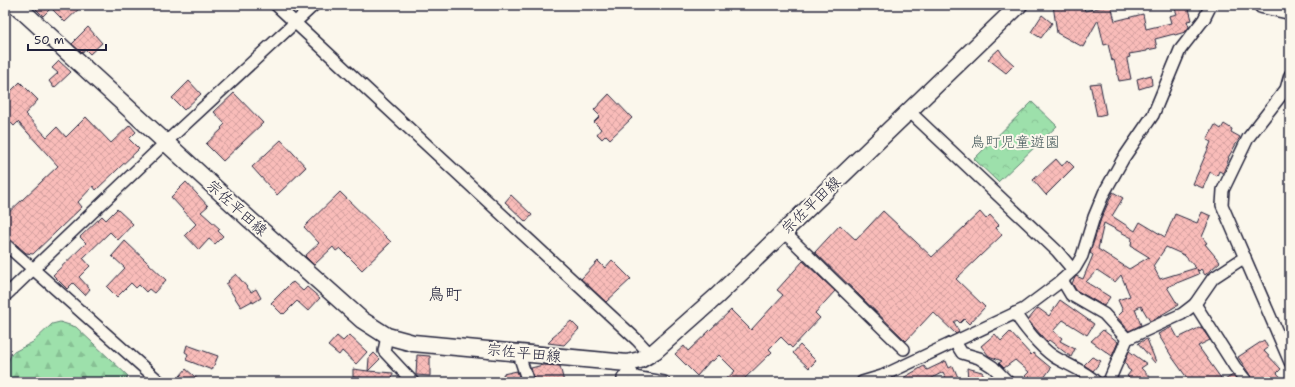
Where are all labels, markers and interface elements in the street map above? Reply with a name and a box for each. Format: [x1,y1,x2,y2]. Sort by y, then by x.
scale bar [28,26,106,52]
text: 50 m [34,32,64,48]
park label: 鳥町児童遊園 [970,132,1060,152]
street label: 宗佐平田線 [777,172,845,238]
street label: 宗佐平田線 [202,175,272,241]
district label: 鳥町 [428,283,462,305]
street label: 宗佐平田線 [486,339,562,367]

